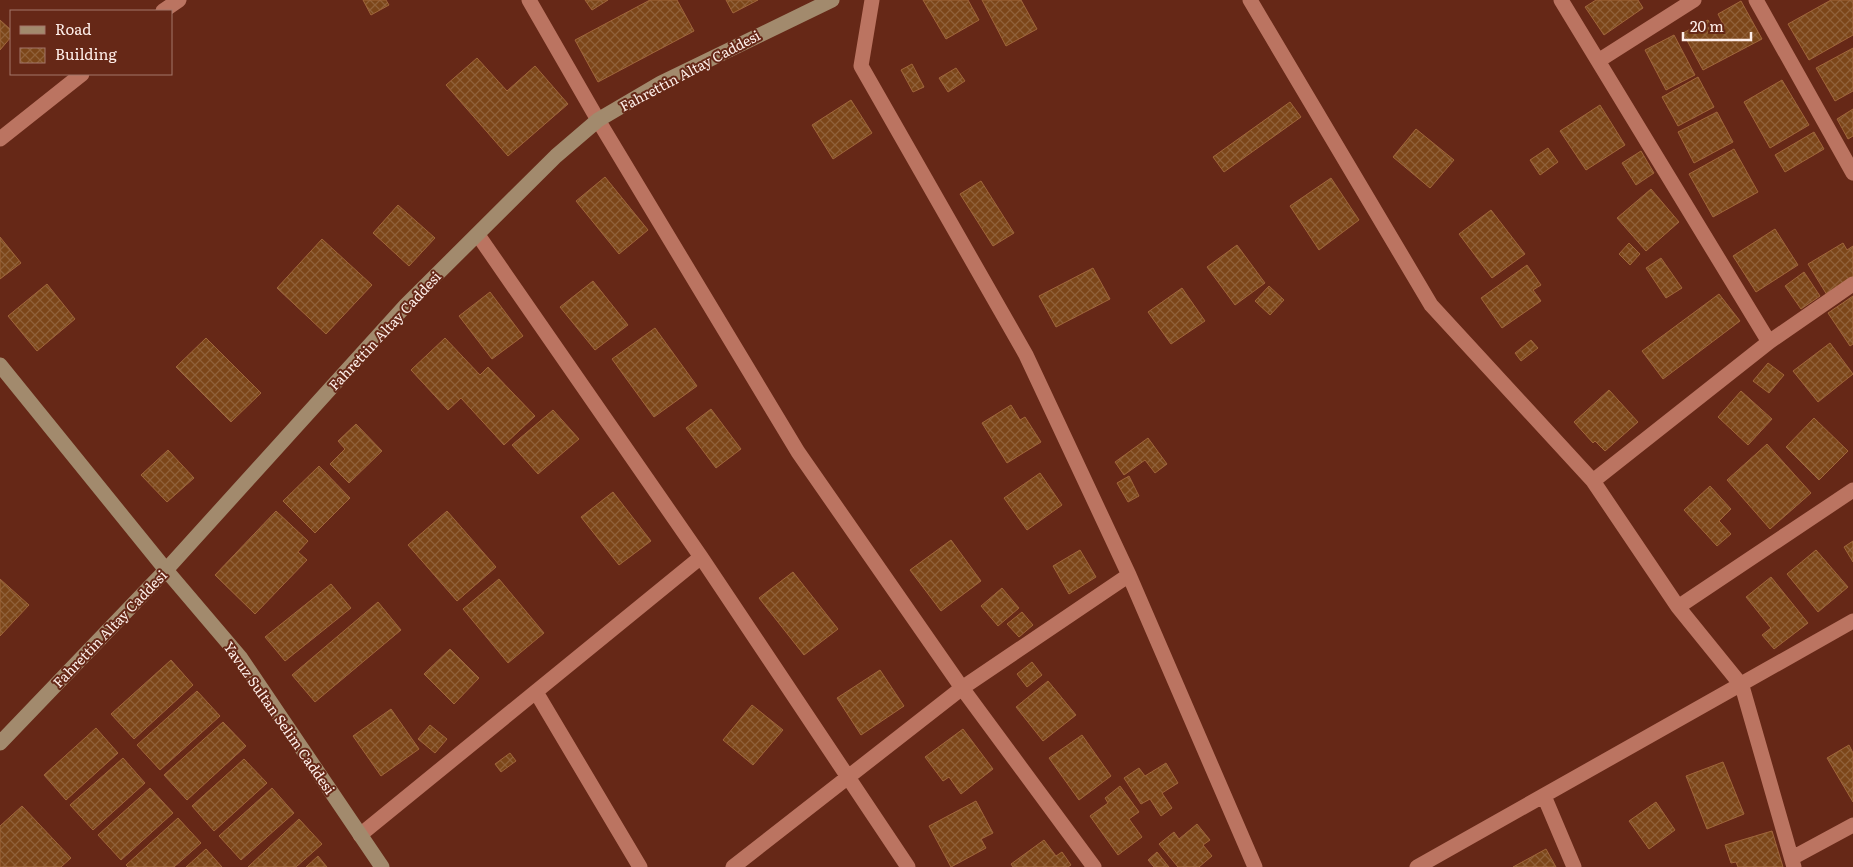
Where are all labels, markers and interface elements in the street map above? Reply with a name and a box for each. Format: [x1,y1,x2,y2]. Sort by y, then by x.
legend [10,10,172,75]
scale bar [1683,10,1750,42]
text: 20 m [1690,14,1724,37]
text: Road [55,17,91,40]
street label: Fahrettin Altay Caddesi [616,24,764,116]
text: Building [55,42,117,65]
street label: Fahrettin Altay Caddesi [324,266,445,394]
street label: Fahrettin Altay Caddesi [48,565,171,691]
street label: Yavuz Sultan Selim Caddesi [219,637,340,798]

